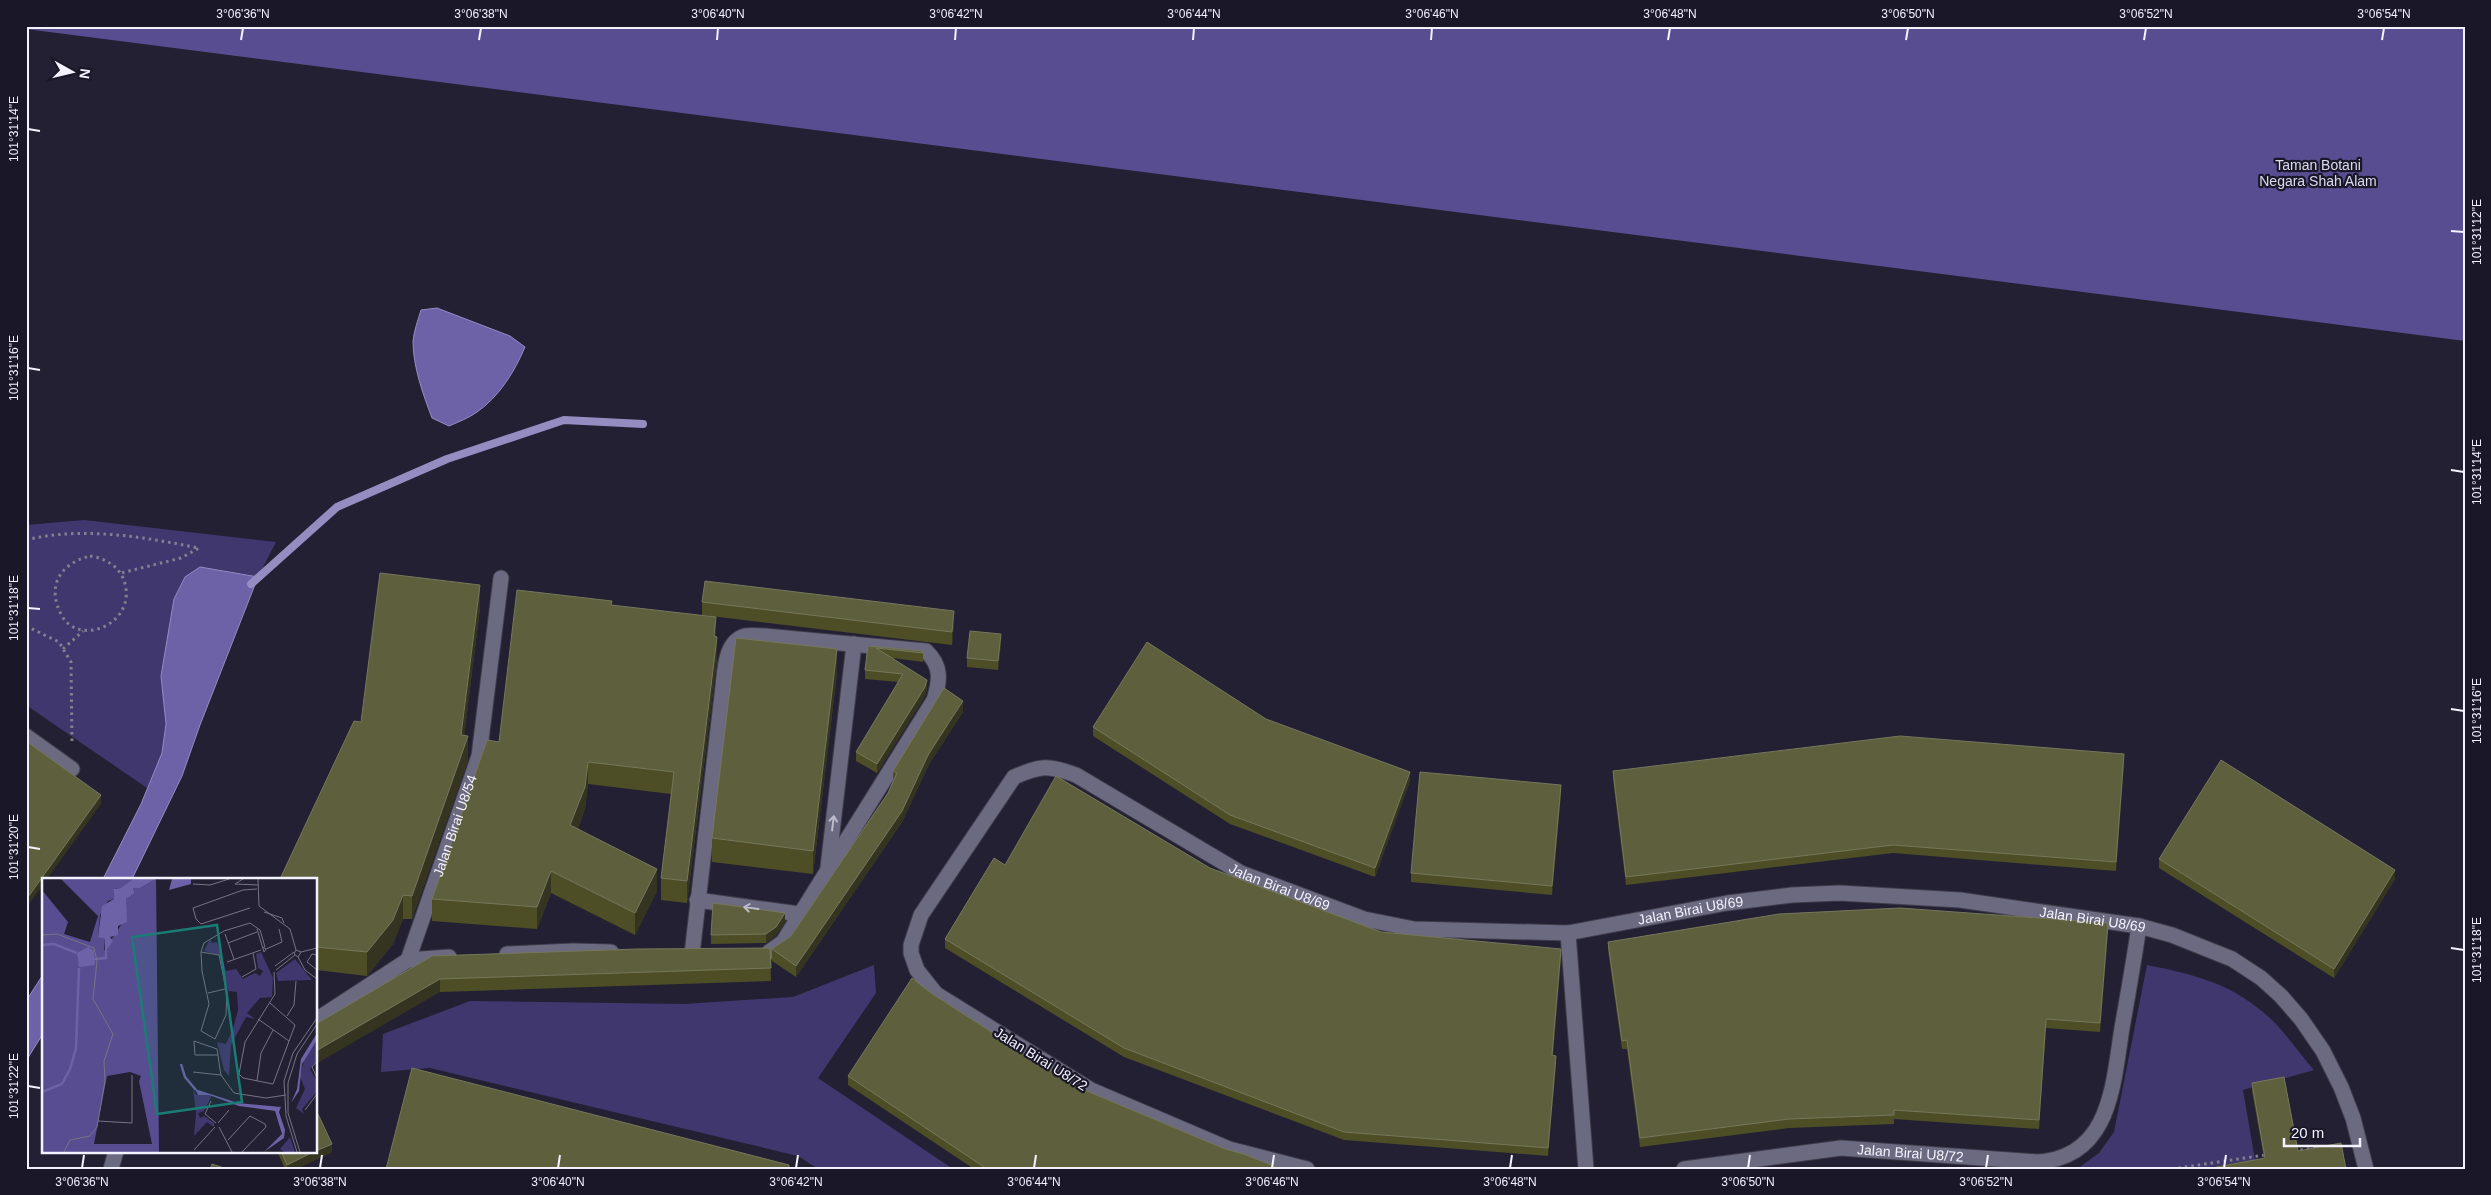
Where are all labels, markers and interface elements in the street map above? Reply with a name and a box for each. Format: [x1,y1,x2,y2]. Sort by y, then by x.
text: 3°06'36"N [216,7,270,21]
text: 3°06'38"N [454,7,508,21]
text: 3°06'40"N [691,7,745,21]
text: 3°06'42"N [929,7,983,21]
text: 3°06'44"N [1167,7,1221,21]
text: 3°06'46"N [1405,7,1459,21]
text: 3°06'48"N [1643,7,1697,21]
text: 3°06'50"N [1881,7,1935,21]
text: 3°06'52"N [2119,7,2173,21]
text: 3°06'54"N [2357,7,2411,21]
north arrow [48,48,98,98]
text: N [76,68,94,80]
text: 101°31'14"E [7,96,21,162]
park label: Taman Botani Negara Shah Alam [2259,157,2377,189]
text: 101°31'12"E [2470,199,2484,265]
text: 101°31'16"E [7,335,21,401]
text: 101°31'14"E [2470,439,2484,505]
text: 101°31'18"E [7,575,21,641]
text: 101°31'16"E [2470,678,2484,744]
street label: Jalan Birai U8/54 [430,772,480,879]
text: 101°31'20"E [7,814,21,880]
one-way arrow [828,815,838,831]
street label: Jalan Birai U8/69 [1226,860,1332,914]
inset map [42,878,318,1152]
street label: Jalan Birai U8/69 [1636,893,1744,928]
one-way arrow [743,903,759,913]
street label: Jalan Birai U8/69 [2039,904,2148,935]
text: 101°31'18"E [2470,917,2484,983]
street label: Jalan Birai U8/72 [992,1024,1091,1094]
text: 101°31'22"E [7,1053,21,1119]
scale bar [2284,1115,2360,1147]
text: 20 m [2291,1124,2324,1141]
street label: Jalan Birai U8/72 [1857,1141,1964,1165]
text: 3°06'36"N [55,1175,109,1189]
text: 3°06'38"N [293,1175,347,1189]
text: 3°06'40"N [531,1175,585,1189]
text: 3°06'42"N [769,1175,823,1189]
text: 3°06'44"N [1007,1175,1061,1189]
text: 3°06'46"N [1245,1175,1299,1189]
text: 3°06'48"N [1483,1175,1537,1189]
text: 3°06'50"N [1721,1175,1775,1189]
text: 3°06'52"N [1959,1175,2013,1189]
text: 3°06'54"N [2197,1175,2251,1189]

